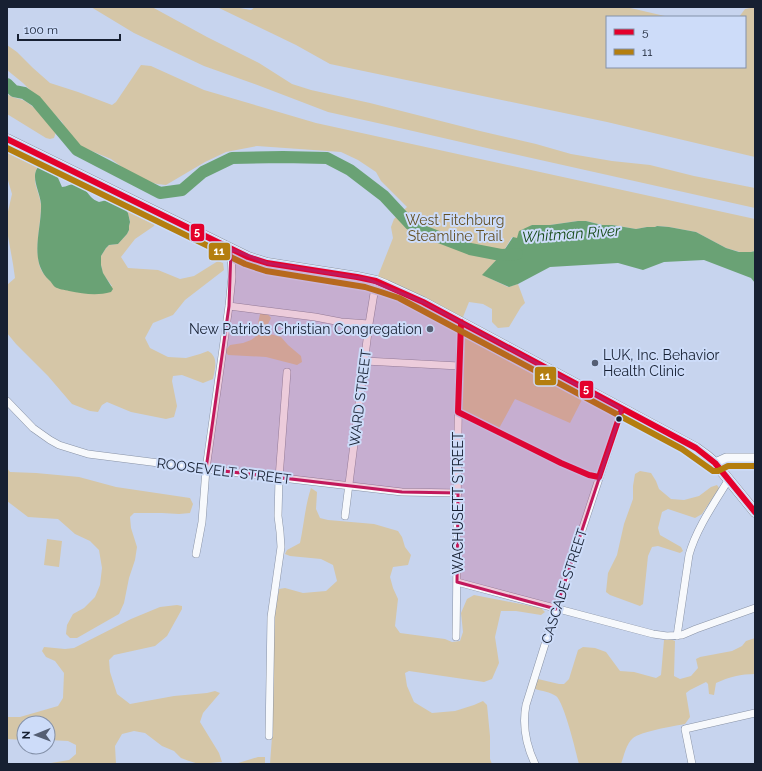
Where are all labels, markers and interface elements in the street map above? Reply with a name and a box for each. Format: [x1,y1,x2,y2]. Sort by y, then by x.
scale bar [18,16,120,42]
legend [606,16,746,68]
text: 100 m [24,23,58,37]
text: 5 [642,25,649,39]
text: 11 [642,45,652,59]
park label: West Fitchburg Steamline Trail [406,212,505,244]
water label: Whitman River [521,222,622,246]
line badge: 5 [190,223,205,242]
text: 5 [194,226,200,239]
line badge: 11 [208,242,231,261]
text: 11 [214,245,225,258]
place label: New Patriots Christian Congregation [189,321,422,337]
marker: New Patriots Christian Congregation [425,324,435,334]
place label: LUK, Inc. Behavior Health Clinic [603,347,720,379]
street label: WARD STREET [346,348,374,447]
marker: LUK, Inc. Behavior Health Clinic [590,358,600,368]
line badge: 11 [534,366,557,386]
text: 11 [540,370,551,383]
line badge: 5 [579,380,594,399]
text: 5 [583,383,589,396]
unlabelled marker [614,414,624,424]
street label: WACHUSETT STREET [450,431,466,574]
street label: ROOSEVELT STREET [156,455,293,487]
street label: CASCADE STREET [538,526,590,646]
north arrow [16,715,56,755]
text: N [20,731,33,739]

